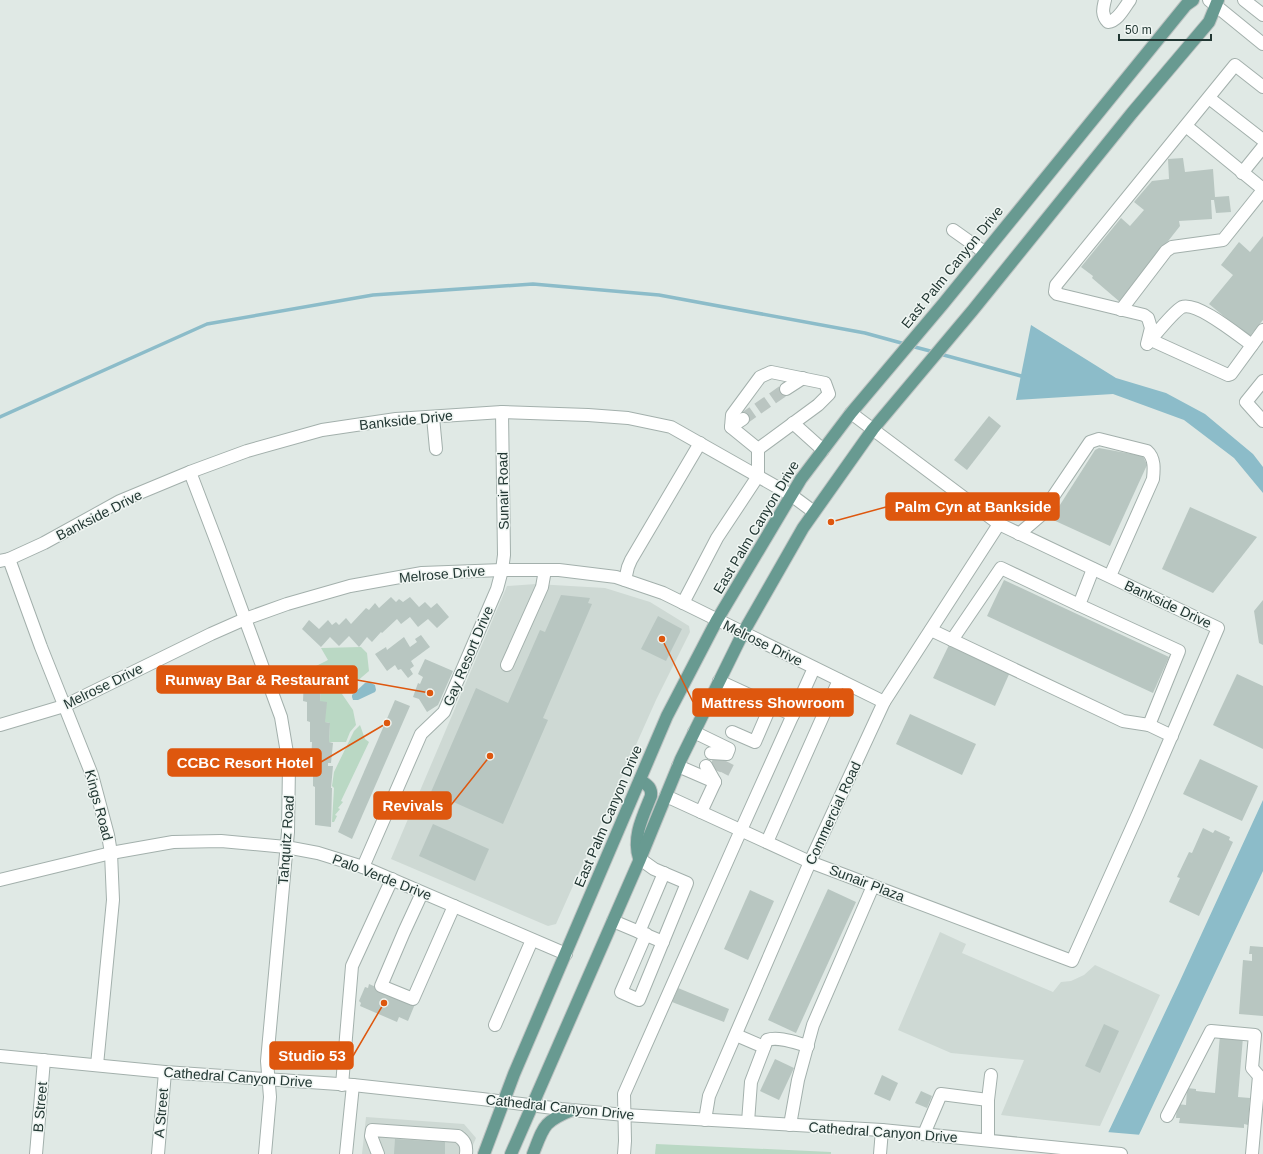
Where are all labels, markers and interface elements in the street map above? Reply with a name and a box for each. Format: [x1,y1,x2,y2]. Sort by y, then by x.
scale bar [1119,16,1211,42]
text: 50 m [1125,23,1152,37]
street label: East Palm Canyon Drive [898,203,1006,331]
street label: Bankside Drive [358,407,454,433]
street label: Sunair Road [494,452,512,530]
street label: East Palm Canyon Drive [710,457,802,596]
street label: Bankside Drive [53,486,145,544]
callout: Palm Cyn at Bankside [886,493,1059,520]
text: Palm Cyn at Bankside [895,498,1051,515]
street label: Melrose Drive [398,562,486,586]
street label: Bankside Drive [1122,577,1214,631]
street label: Gay Resort Drive [440,603,496,709]
street label: Melrose Drive [721,617,806,669]
street label: Melrose Drive [61,660,146,712]
callout: Runway Bar & Restaurant [157,666,357,693]
text: Runway Bar & Restaurant [165,671,349,688]
callout: Mattress Showroom [693,689,853,716]
text: Mattress Showroom [701,694,845,711]
street label: East Palm Canyon Drive [571,742,645,889]
callout: CCBC Resort Hotel [168,749,321,776]
text: CCBC Resort Hotel [177,754,313,771]
street label: Commercial Road [802,759,864,867]
street label: Kings Road [82,768,116,842]
callout: Revivals [374,792,451,819]
street label: Tahquitz Road [275,795,297,885]
text: Revivals [383,797,443,814]
street label: Palo Verde Drive [330,851,434,903]
street label: Sunair Plaza [827,861,907,905]
callout: Studio 53 [270,1042,353,1069]
text: Studio 53 [278,1047,346,1064]
street label: Cathedral Canyon Drive [163,1064,313,1090]
street label: B Street [30,1081,50,1133]
street label: A Street [151,1087,171,1139]
street label: Cathedral Canyon Drive [485,1091,635,1123]
street label: Cathedral Canyon Drive [808,1119,958,1145]

